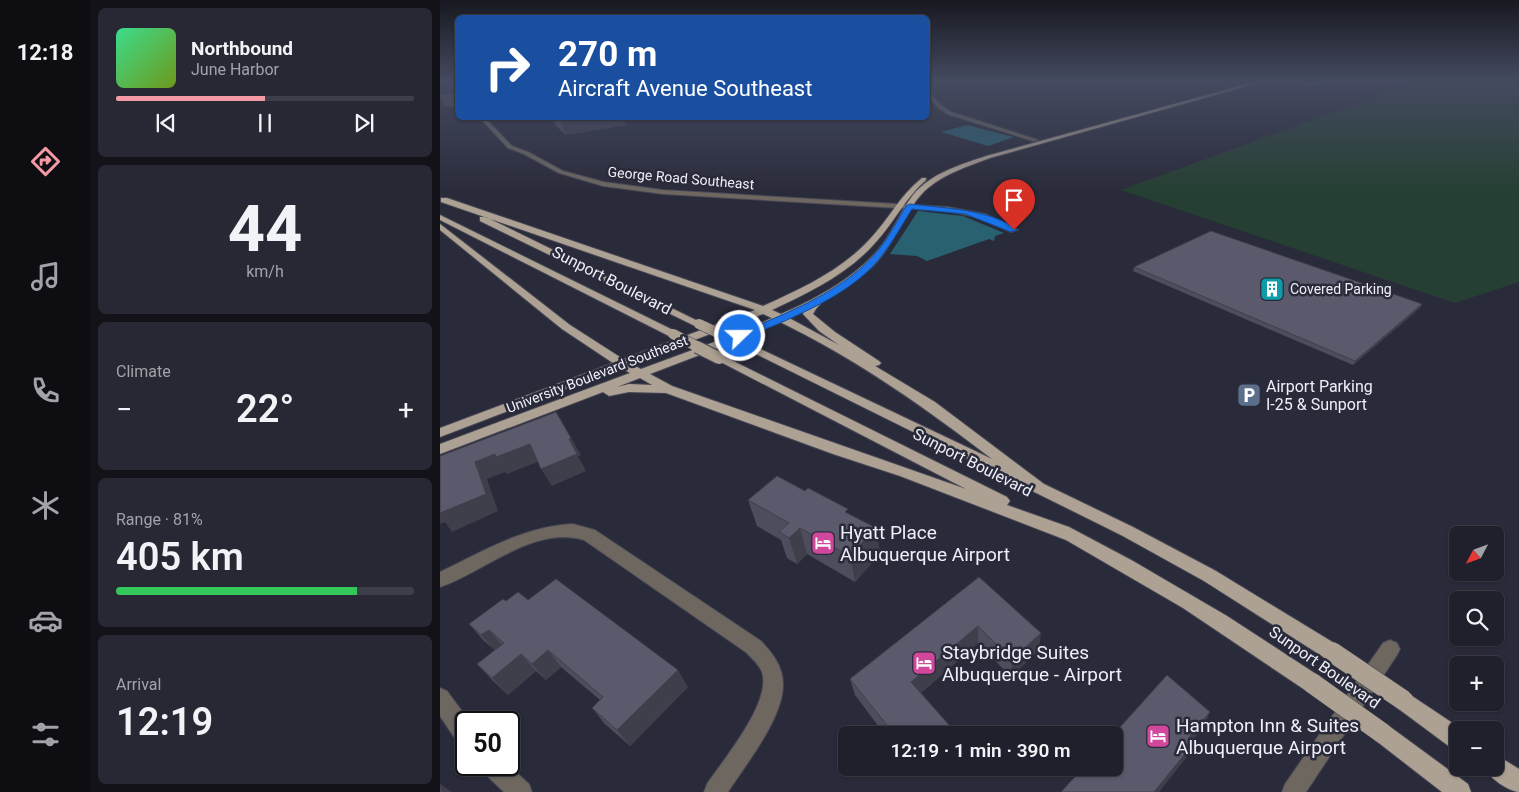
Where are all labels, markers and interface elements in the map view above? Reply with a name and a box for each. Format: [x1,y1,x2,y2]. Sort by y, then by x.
text: 270 m [558,34,657,75]
icon: right [475,35,540,100]
text: Northbound [191,37,293,60]
text: 12:18 [17,40,73,65]
text: June Harbor [191,60,279,79]
text: Aircraft Avenue Southeast [558,76,812,101]
icon: previous [152,109,180,137]
icon: pause [251,109,279,137]
icon: next [350,109,378,137]
icon: directions [28,144,63,179]
street label: George Road Southeast [607,164,755,192]
pin [993,179,1035,230]
icon: arrive [1000,186,1028,214]
text: 44 [228,191,302,267]
street label: Sunport Boulevard [549,242,674,319]
icon: music [28,259,63,294]
text: km/h [246,262,284,281]
building icon: Covered Parking [1259,276,1285,302]
place label: Covered Parking [1290,281,1392,297]
position arrow [713,309,765,361]
street label: University Boulevard Southeast [504,332,690,416]
text: Climate [116,362,171,381]
icon: phone [28,373,63,408]
place label: Airport Parking I-25 & Sunport [1266,377,1373,414]
parking icon: Airport Parking I-25 & Sunport [1236,382,1262,408]
text: 22° [236,387,294,431]
text: − [116,393,132,426]
text: + [398,393,414,426]
street label: Sunport Boulevard [910,424,1035,501]
icon: climate [28,488,63,523]
text: Range · 81% [116,510,203,529]
place label: Hyatt Place Albuquerque Airport [840,521,1010,566]
north arrow [1449,526,1504,581]
map controls [1449,526,1504,776]
hotel icon: Hyatt Place Albuquerque Airport [810,530,836,556]
text: 405 km [116,535,244,579]
button: search [1449,591,1504,646]
icon: car [28,603,63,638]
street label: Sunport Boulevard [1266,622,1384,713]
place label: Staybridge Suites Albuquerque - Airport [942,641,1122,686]
hotel icon: Staybridge Suites Albuquerque - Airport [911,650,937,676]
button: + [1449,656,1504,711]
text: Arrival [116,675,161,694]
text: 12:19 [116,700,213,744]
speed limit sign: 50 [455,711,520,776]
place label: Hampton Inn & Suites Albuquerque Airport [1176,714,1359,759]
icon: filters [28,717,63,752]
button: − [1449,721,1504,776]
hotel icon: Hampton Inn & Suites Albuquerque Airport [1145,723,1171,749]
text: 12:19 · 1 min · 390 m [890,739,1071,762]

